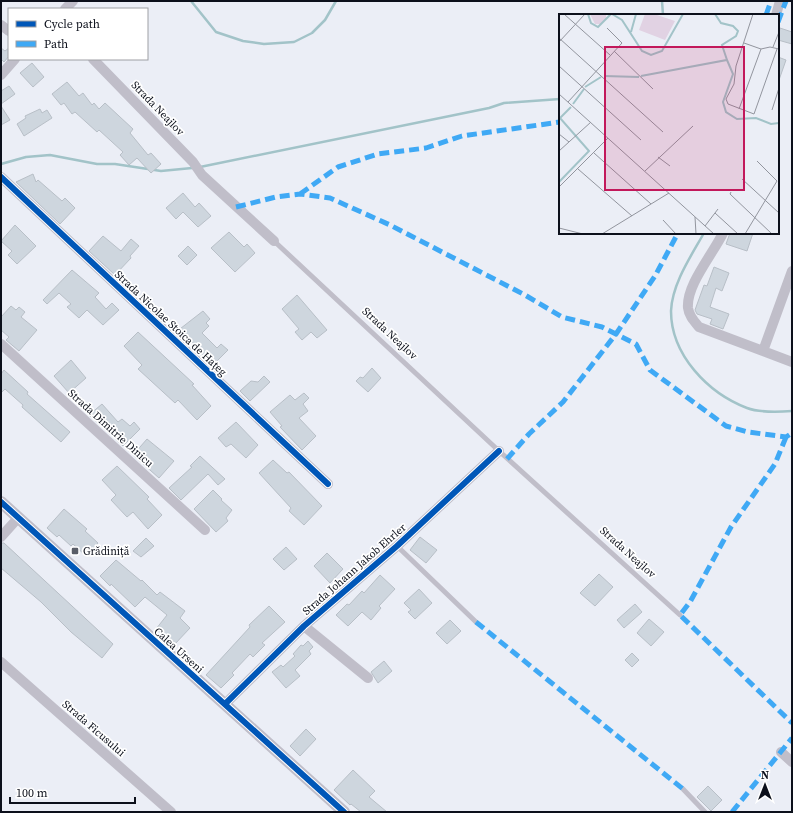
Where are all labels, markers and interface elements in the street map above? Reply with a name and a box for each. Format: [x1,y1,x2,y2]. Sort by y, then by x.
legend [8,8,148,60]
inset map [559,14,779,234]
text: Cycle path [44,16,100,32]
text: Path [44,36,68,52]
street label: Strada Neajlov [128,78,188,139]
street label: Strada Nicolae Stoica de Hațeg [111,267,230,380]
street label: Strada Neajlov [359,304,421,363]
street label: Strada Dimitrie Dinicu [65,386,157,471]
street label: Strada Johann Jakob Ehrler [299,520,410,619]
street label: Strada Neajlov [596,523,659,582]
place label: Grădiniță [83,544,130,559]
marker: Grădiniță [70,546,80,556]
street label: Calea Urseni [151,624,207,677]
street label: Strada Ficusului [59,697,128,760]
north arrow [745,765,785,805]
text: N [761,768,769,783]
scale bar [10,779,135,805]
text: 100 m [16,785,48,801]

